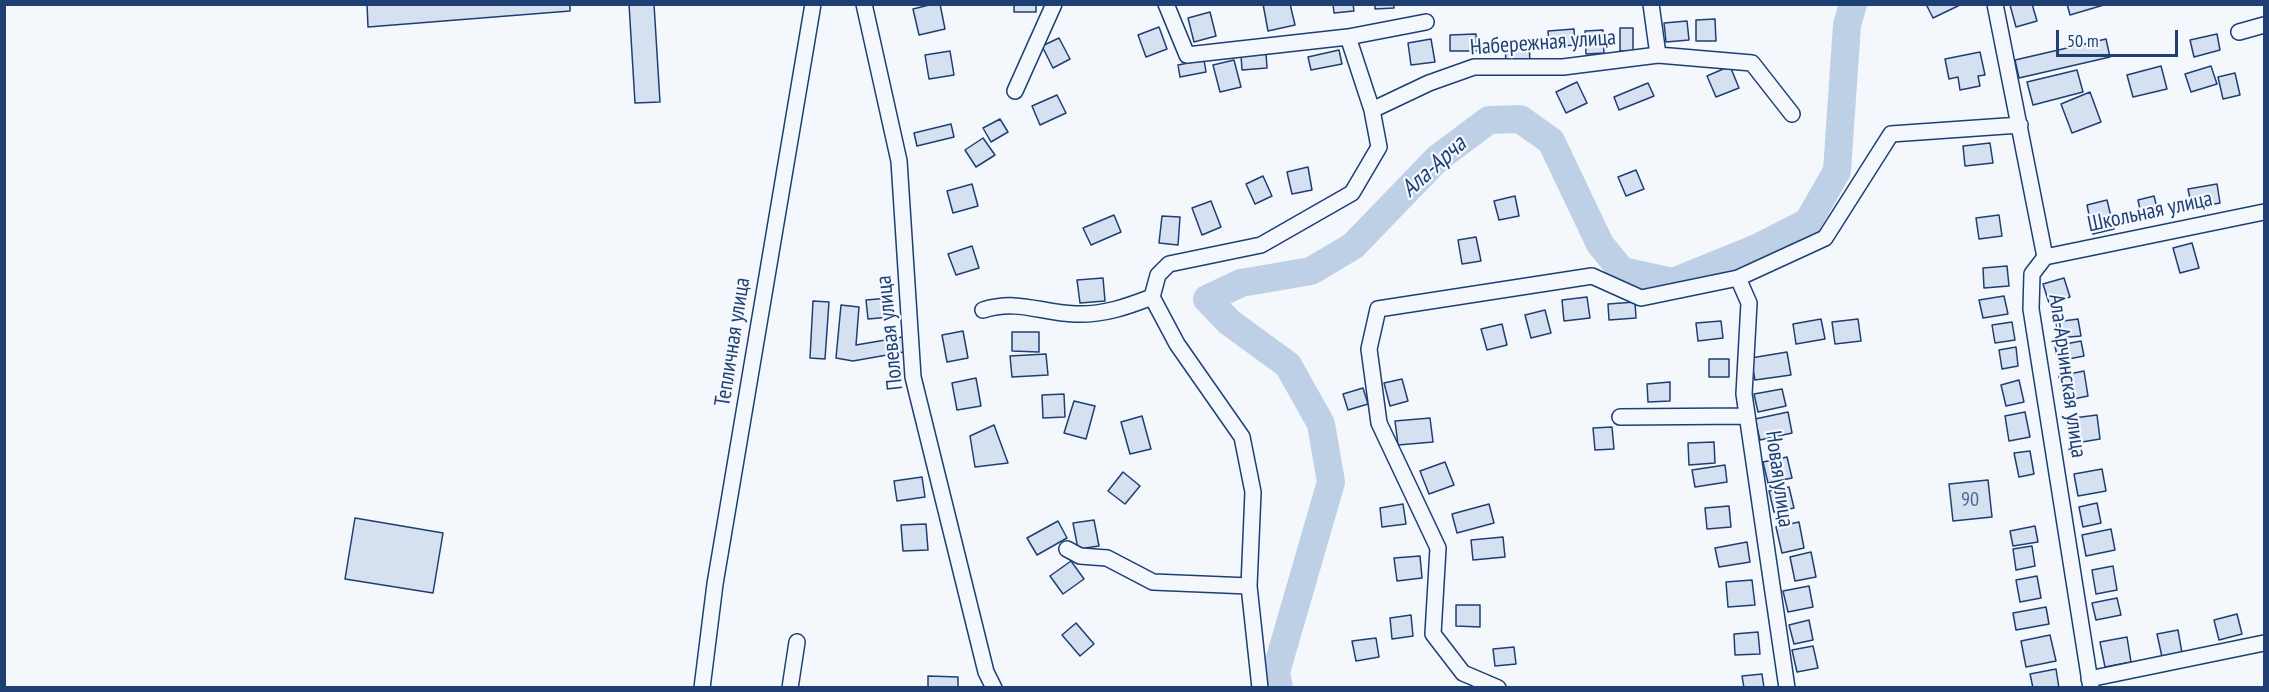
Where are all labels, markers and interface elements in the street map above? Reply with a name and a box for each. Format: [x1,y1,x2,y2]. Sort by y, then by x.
scale bar [2059,18,2180,56]
street label: Набережная улица [1469,25,1617,61]
text: 50 m [2067,29,2099,52]
water label: Ала-Арча [1396,130,1472,204]
street label: Школьная улица [2085,186,2215,238]
street label: Полевая улица [871,274,909,392]
street label: Тепличная улица [710,276,756,408]
street label: Ала-Арчинская улица [2042,292,2092,460]
street label: Новая улица [1759,429,1799,529]
house number: 90 [1961,488,1979,512]

